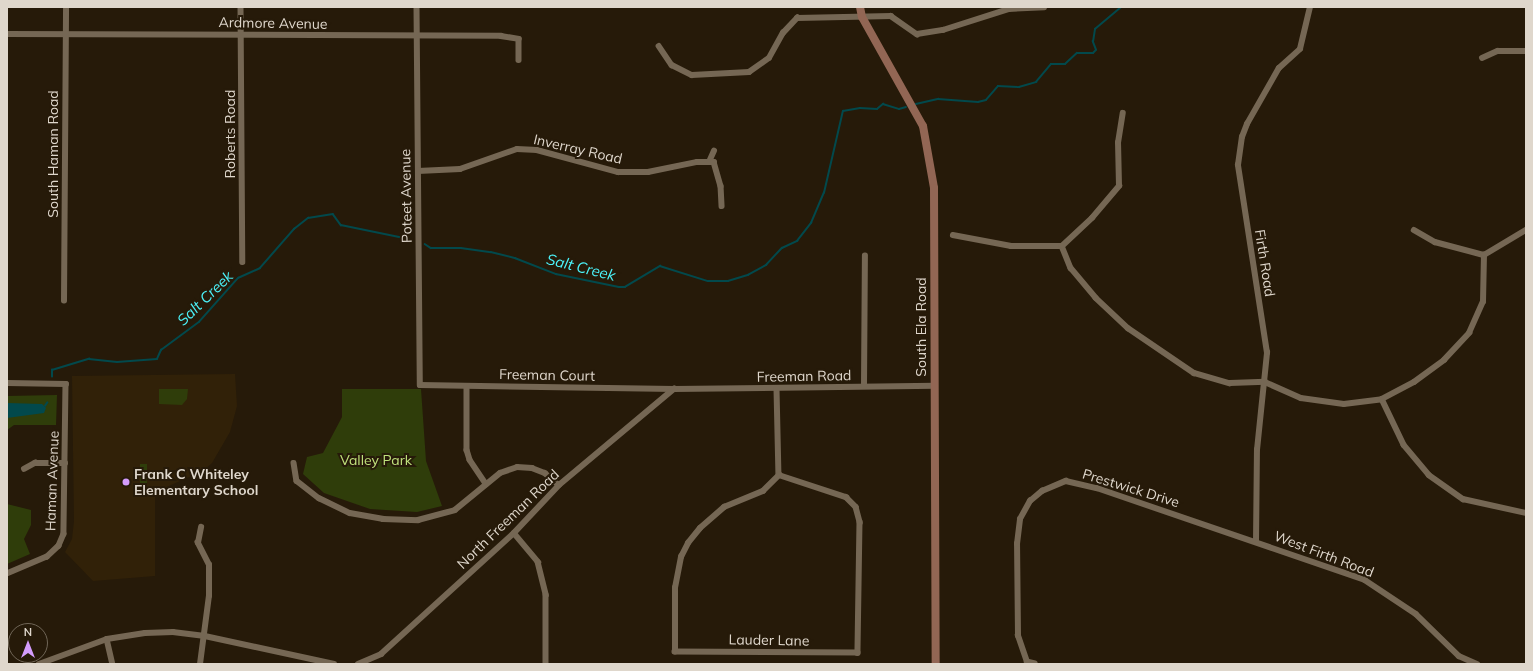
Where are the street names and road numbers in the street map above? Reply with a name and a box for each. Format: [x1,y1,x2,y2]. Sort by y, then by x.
street label: Ardmore Avenue [218,14,328,32]
street label: South Haman Road [45,90,61,218]
street label: Roberts Road [222,90,238,178]
street label: Inverray Road [532,131,624,167]
street label: Poteet Avenue [397,149,415,243]
street label: Firth Road [1251,228,1279,298]
street label: South Ela Road [913,277,929,377]
street label: Freeman Court [499,366,595,384]
street label: Freeman Road [756,367,852,385]
street label: Haman Avenue [42,431,62,531]
street label: Prestwick Drive [1080,465,1182,511]
street label: North Freeman Road [453,466,563,572]
street label: West Firth Road [1272,527,1376,581]
street label: Lauder Lane [729,631,809,649]

